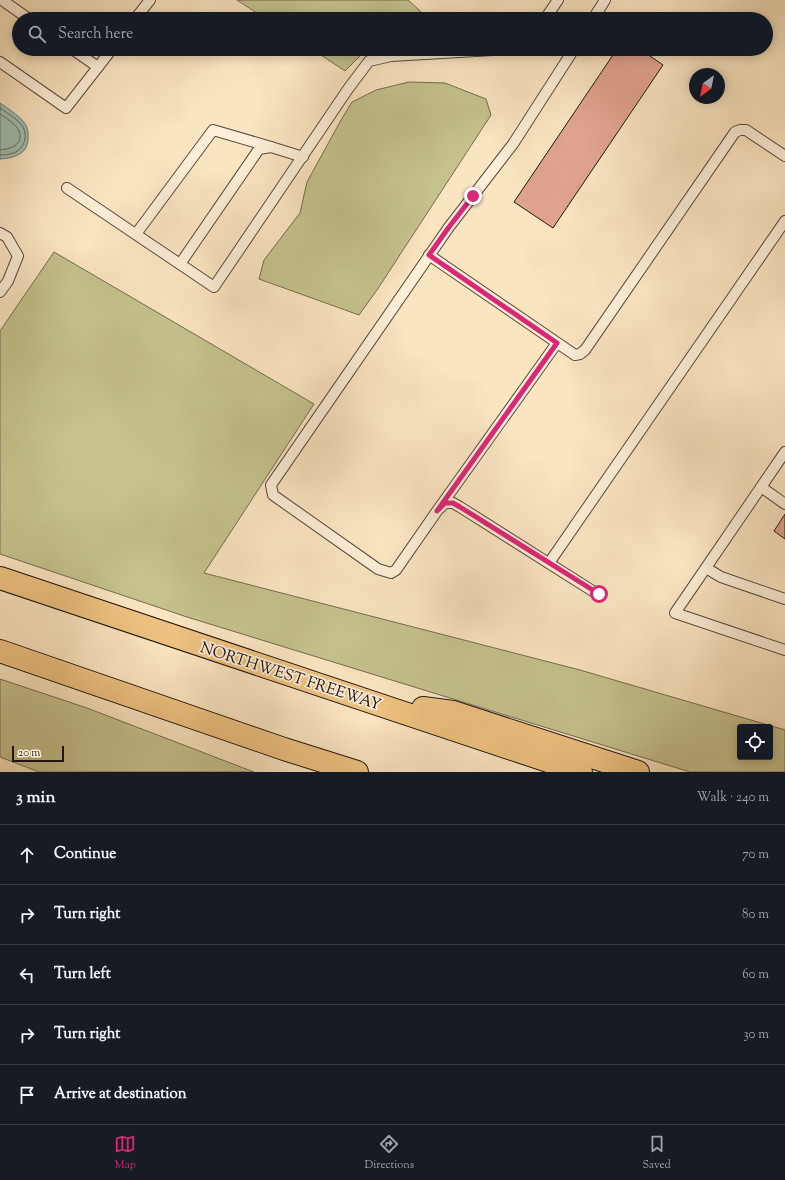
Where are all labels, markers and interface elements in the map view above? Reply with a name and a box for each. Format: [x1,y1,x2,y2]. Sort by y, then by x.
search box [12,12,773,56]
icon: search [26,23,48,45]
text: Search here [58,24,133,45]
north arrow [689,68,725,104]
route end [464,187,482,205]
route start [590,585,608,603]
street label: NORTHWEST FREEWAY [197,637,384,718]
map controls [737,724,773,760]
button: locate [737,724,773,760]
scale bar [12,744,64,763]
text: 20 m [18,745,40,761]
text: 3 min [16,786,55,810]
text: Walk · 240 m [697,789,769,807]
icon: ahead [16,844,38,866]
text: Continue [54,844,116,865]
text: 70 m [742,846,769,864]
icon: right [16,904,38,926]
text: Turn right [54,904,120,925]
text: 80 m [742,906,769,924]
icon: left [16,964,38,986]
text: Turn left [54,964,111,985]
text: 60 m [742,966,769,984]
icon: right [16,1024,38,1046]
text: Turn right [54,1024,120,1045]
text: 30 m [743,1026,769,1044]
icon: arrive [16,1084,38,1106]
text: Arrive at destination [54,1084,187,1105]
tab: Map [114,1133,136,1173]
tab: Directions [365,1133,414,1173]
tab: Saved [643,1133,671,1173]

